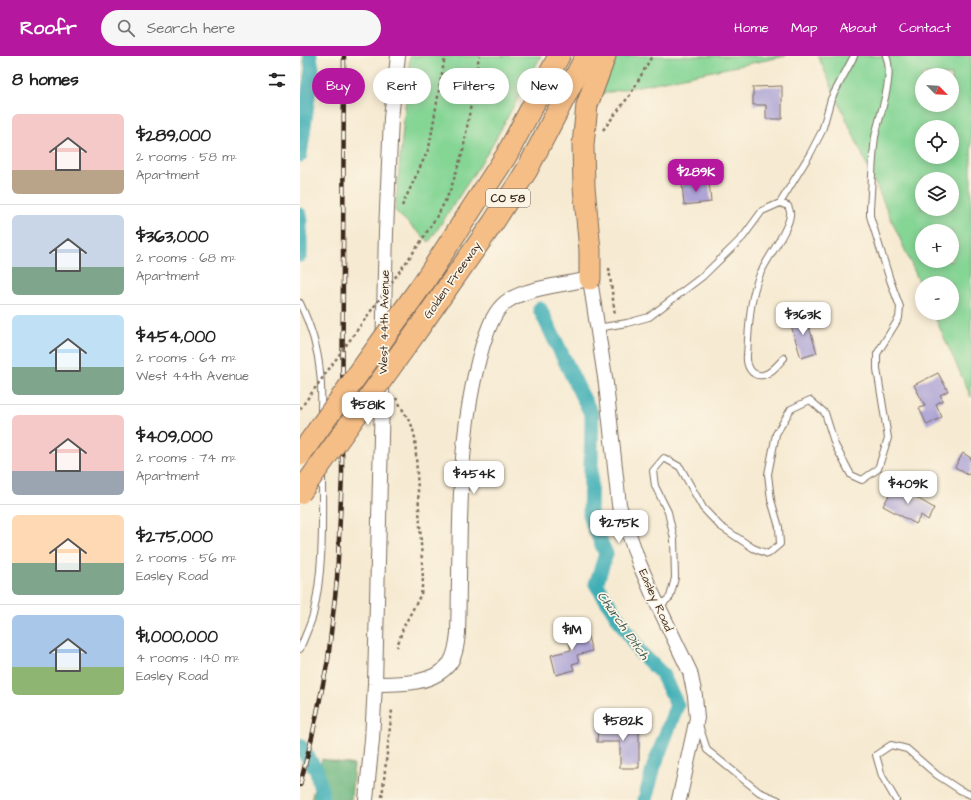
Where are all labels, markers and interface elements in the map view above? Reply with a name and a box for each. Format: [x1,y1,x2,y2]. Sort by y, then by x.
search box [101,10,381,46]
text: Roofr [20,15,77,42]
icon: search [115,17,137,39]
text: Search here [147,18,235,39]
text: Home [734,18,769,38]
text: Map [791,18,817,38]
text: About [839,18,877,38]
text: Contact [899,18,951,38]
text: 8 homes [12,68,79,92]
chip: Buy [312,68,365,104]
chip: Rent [373,68,431,104]
chip: Filters [439,68,509,104]
chip: New [517,68,573,104]
north arrow [915,68,959,112]
map controls [915,68,959,320]
icon: filters [266,69,288,91]
button: locate [915,120,959,164]
text: $289,000 [136,124,211,148]
icon: home [44,130,92,178]
text: 2 rooms · 58 m² [136,148,237,166]
pin: $289K [668,159,724,193]
text: $289K [677,163,715,181]
text: Apartment [136,166,200,184]
button: layers [915,172,959,216]
road number: CO 58 [486,189,530,207]
button: + [915,224,959,268]
text: $363,000 [136,225,209,249]
icon: home [44,231,92,279]
street label: Golden Freeway [419,238,486,323]
text: 2 rooms · 68 m² [136,249,236,267]
text: Apartment [136,267,200,285]
street label: West 44th Avenue [375,269,394,374]
button: − [915,276,959,320]
pin: $363K [775,302,831,336]
text: $363K [785,306,821,324]
text: $454,000 [136,325,216,349]
icon: home [44,331,92,379]
text: 2 rooms · 64 m² [136,349,237,367]
text: West 44th Avenue [136,367,249,385]
pin: $581K [340,392,396,426]
text: $581K [351,396,385,414]
text: $409,000 [136,425,213,449]
icon: home [44,431,92,479]
text: 2 rooms · 74 m² [136,449,236,467]
pin: $454K [446,461,502,495]
text: $454K [453,465,495,483]
text: Apartment [136,467,200,485]
pin: $409K [880,471,936,505]
text: $409K [888,475,928,493]
pin: $275K [591,510,647,544]
text: $275K [599,514,639,532]
text: $275,000 [136,525,213,549]
icon: home [44,531,92,579]
text: 2 rooms · 56 m² [136,549,237,567]
street label: Easley Road [633,566,677,634]
text: Easley Road [136,567,208,585]
water label: Church Ditch [593,588,654,664]
pin: $1M [553,617,591,651]
text: $1M [562,621,582,639]
text: $1,000,000 [136,625,218,649]
icon: home [44,631,92,679]
text: 4 rooms · 140 m² [136,649,240,667]
text: Easley Road [136,667,208,685]
pin: $582K [595,708,651,742]
text: $582K [603,712,643,730]

